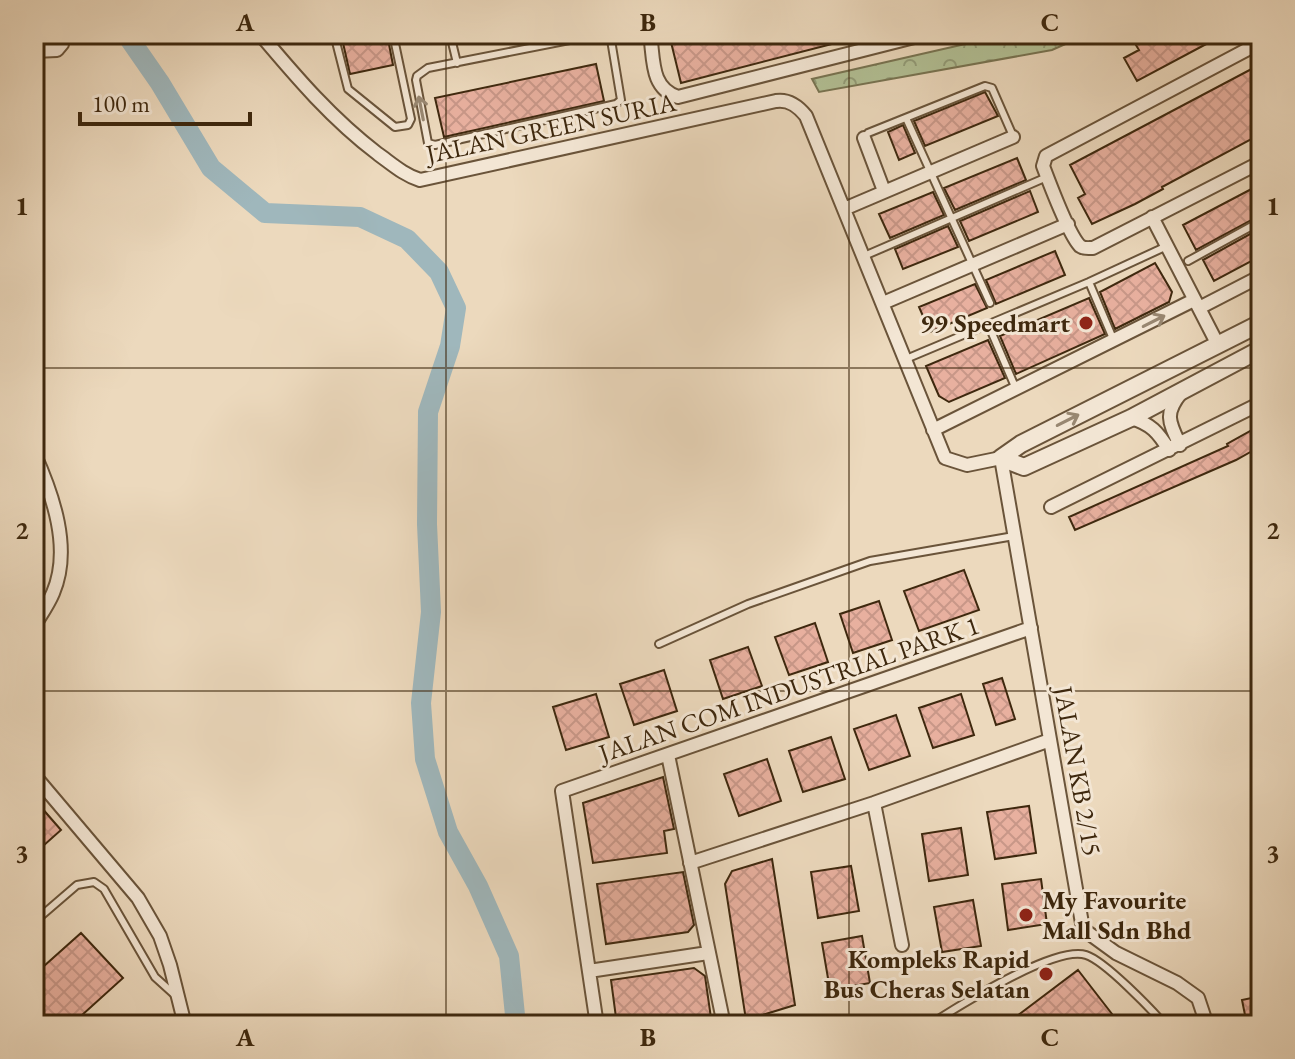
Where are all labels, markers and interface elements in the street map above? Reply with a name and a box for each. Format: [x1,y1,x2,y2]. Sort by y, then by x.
text: A [235,5,255,39]
text: B [640,5,656,39]
text: C [1041,5,1059,39]
scale bar [80,76,250,126]
street label: JALAN GREEN SURIA [421,85,680,172]
text: 100 m [92,88,150,119]
one-way arrow [413,95,428,121]
text: 1 [15,189,29,223]
text: 1 [1266,189,1280,223]
place label: 99 Speedmart [920,306,1070,340]
one-way arrow [1141,312,1165,328]
marker: 99 Speedmart [1077,314,1095,332]
one-way arrow [1056,412,1080,427]
text: 2 [15,513,29,547]
text: 2 [1266,513,1280,547]
street label: JALAN COM INDUSTRIAL PARK 1 [592,608,984,771]
street label: JALAN KB 2/15 [1046,681,1110,859]
text: 3 [15,836,29,870]
text: 3 [1266,836,1280,870]
place label: My Favourite Mall Sdn Bhd [1042,883,1192,947]
marker: My Favourite Mall Sdn Bhd [1017,906,1035,924]
place label: Kompleks Rapid Bus Cheras Selatan [824,942,1031,1006]
marker: Kompleks Rapid Bus Cheras Selatan [1037,965,1055,983]
text: A [235,1020,255,1054]
text: B [640,1020,656,1054]
text: C [1041,1020,1059,1054]

